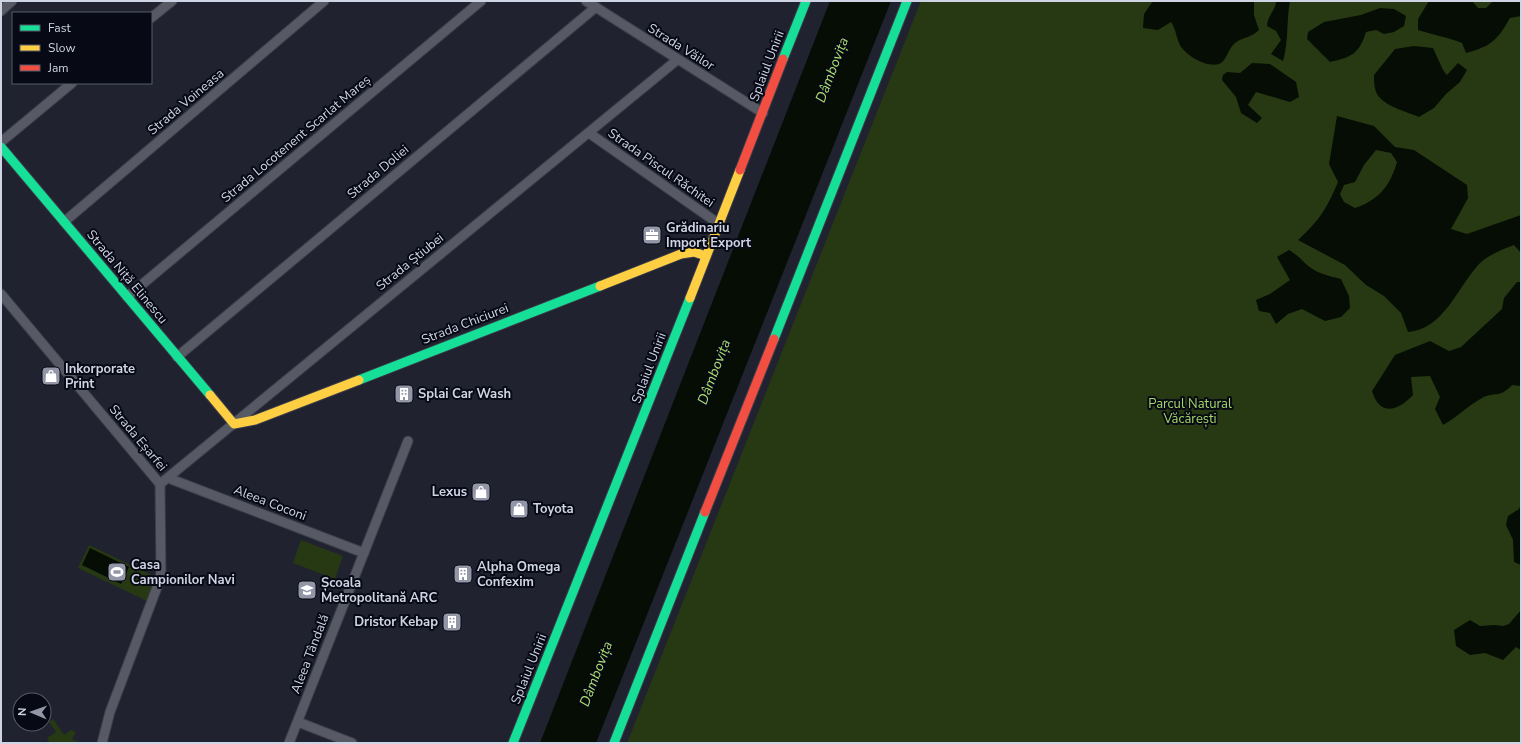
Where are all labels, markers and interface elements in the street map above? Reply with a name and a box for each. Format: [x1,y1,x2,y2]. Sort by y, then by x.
legend [12,12,152,84]
street label: Strada Văilor [644,19,718,75]
text: Fast [48,20,71,36]
street label: Splaiul Unirii [745,28,789,104]
water label: Dâmbovița [811,35,853,105]
text: Slow [48,40,76,56]
text: Jam [47,60,69,76]
street label: Strada Voineasa [144,65,228,139]
street label: Strada Locotenent Scarlat Mareș [217,71,375,207]
street label: Strada Piscul Răchitei [604,124,718,212]
street label: Strada Doliei [343,141,413,203]
place label: Grădinariu Import Export [666,219,752,252]
office icon: Grădinariu Import Export [641,224,663,246]
street label: Strada Niță Elinescu [82,226,172,328]
street label: Strada Știubei [372,229,448,295]
street label: Strada Chiciurei [419,299,511,349]
street label: Splaiul Unirii [627,330,671,406]
water label: Dâmbovița [693,337,735,407]
place label: Inkorporate Print [65,360,135,393]
shop icon: Inkorporate Print [40,365,62,387]
building icon: Splai Car Wash [393,383,415,405]
place label: Splai Car Wash [418,385,511,403]
park label: Parcul Natural Văcărești [1148,395,1232,428]
street label: Strada Eșarfei [105,401,171,475]
street label: Aleea Coconi [231,481,309,525]
shop icon: Lexus [470,481,492,503]
place label: Lexus [432,483,467,501]
shop icon: Toyota [508,498,530,520]
place label: Toyota [533,500,574,518]
place label: Casa Campionilor Navi [131,556,235,589]
place label: Alpha Omega Confexim [477,558,560,591]
sports icon: Casa Campionilor Navi [106,561,128,583]
building icon: Alpha Omega Confexim [452,563,474,585]
place label: Școala Metropolitană ARC [321,574,437,607]
school or university icon: Școala Metropolitană ARC [296,579,318,601]
building icon: Dristor Kebap [441,611,463,633]
street label: Aleea Tândală [287,612,333,696]
place label: Dristor Kebap [354,613,438,631]
street label: Splaiul Unirii [507,631,551,707]
water label: Dâmbovița [575,639,617,709]
north arrow [12,692,52,732]
text: N [15,707,30,716]

